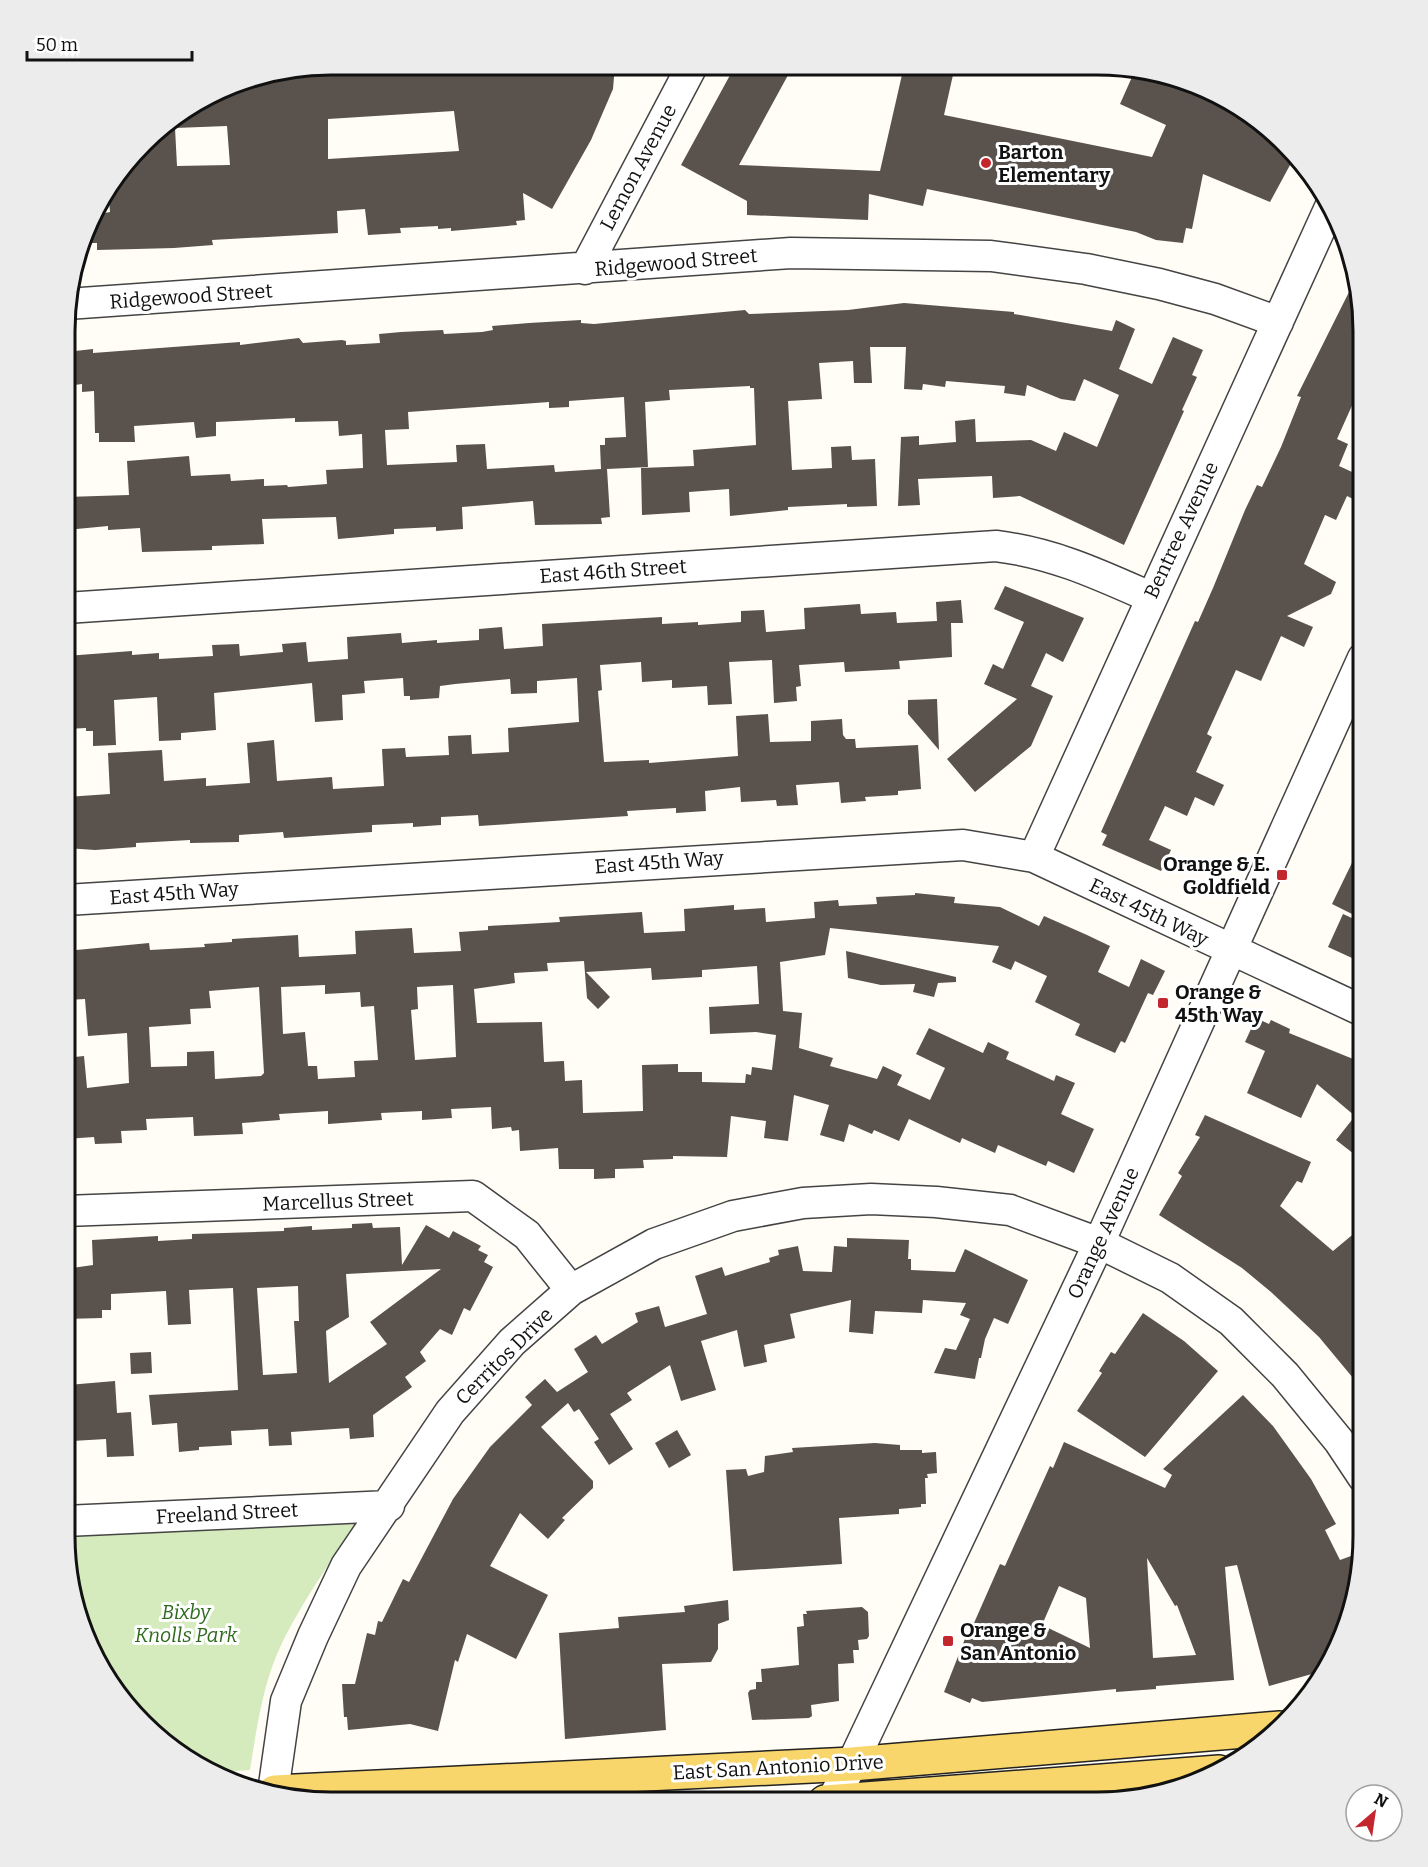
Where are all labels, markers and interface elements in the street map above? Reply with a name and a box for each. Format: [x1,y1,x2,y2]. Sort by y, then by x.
scale bar [27,24,192,62]
text: 50 m [36,34,78,56]
street label: Lemon Avenue [595,100,681,234]
place label: Barton Elementary [998,140,1111,187]
marker: Barton Elementary [979,156,993,170]
street label: Ridgewood Street [594,243,758,281]
street label: Ridgewood Street [109,278,273,314]
street label: Bentree Avenue [1139,458,1223,602]
street label: East 46th Street [539,554,687,588]
street label: East 45th Way [594,845,725,878]
place label: Orange & E. Goldfield [1163,852,1270,899]
marker: Orange & E. Goldfield [1275,868,1289,882]
street label: East 45th Way [1086,873,1213,951]
street label: East 45th Way [109,876,240,909]
place label: Orange & 45th Way [1175,980,1264,1027]
marker: Orange & 45th Way [1156,996,1170,1010]
street label: Orange Avenue [1062,1163,1144,1303]
street label: Marcellus Street [262,1186,414,1216]
street label: Cerritos Drive [450,1302,558,1410]
street label: Freeland Street [155,1497,299,1529]
park label: Bixby Knolls Park [135,1600,237,1647]
place label: Orange & San Antonio [960,1618,1076,1665]
marker: Orange & San Antonio [941,1634,955,1648]
street label: East San Antonio Drive [672,1749,884,1785]
north arrow [1344,1783,1404,1843]
text: N [1371,1789,1391,1812]

